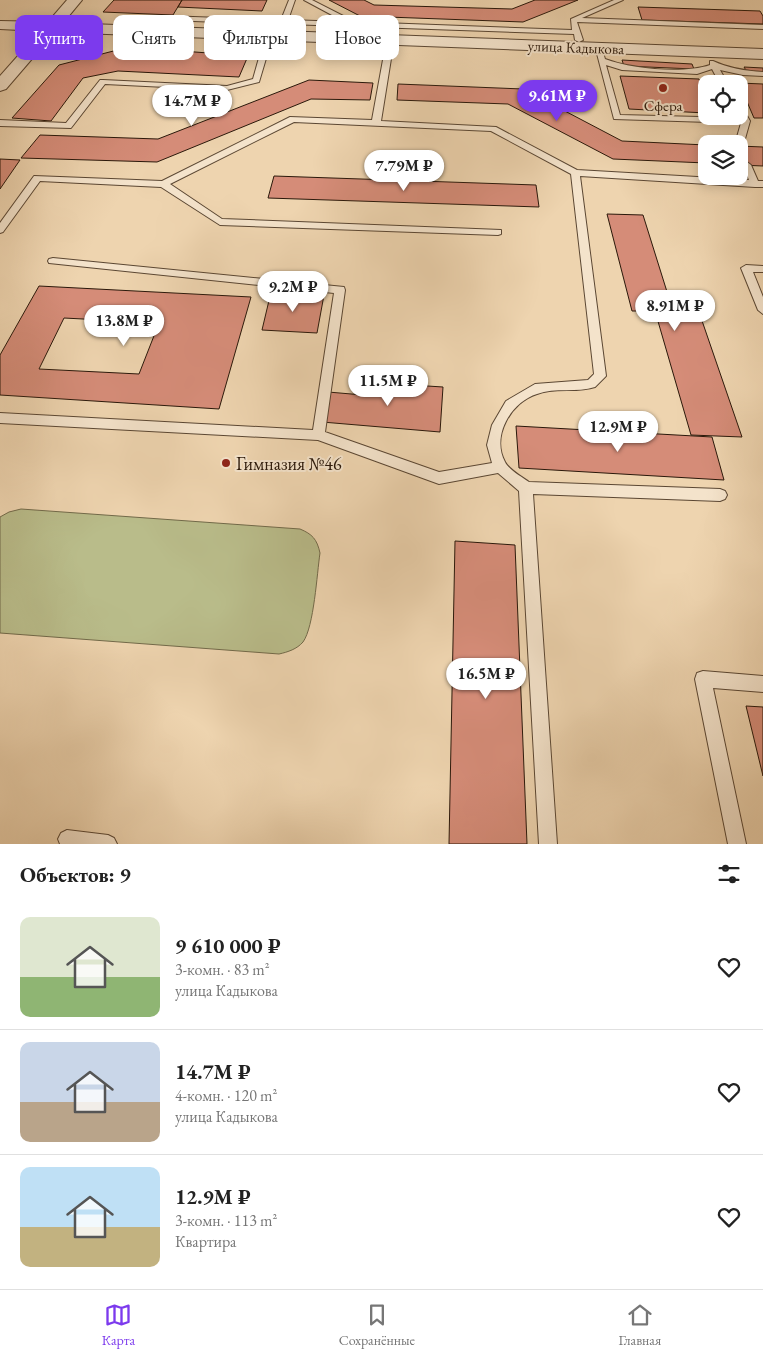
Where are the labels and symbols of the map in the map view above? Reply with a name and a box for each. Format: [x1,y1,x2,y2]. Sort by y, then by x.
street label: улица Кадыкова [527,36,625,58]
pin: 9.61M ₽ [511,80,603,122]
marker: Сфера [657,82,669,94]
pin: 14.7M ₽ [146,84,238,127]
place label: Сфера [644,96,682,115]
pin: 7.79M ₽ [358,150,450,192]
pin: 9.2M ₽ [252,270,334,313]
pin: 8.91M ₽ [629,290,721,332]
pin: 13.8M ₽ [78,304,170,347]
pin: 11.5M ₽ [342,364,434,407]
pin: 12.9M ₽ [572,410,664,453]
place label: Гимназия №46 [236,452,342,475]
marker: Гимназия №46 [220,457,232,469]
pin: 16.5M ₽ [440,658,532,700]

